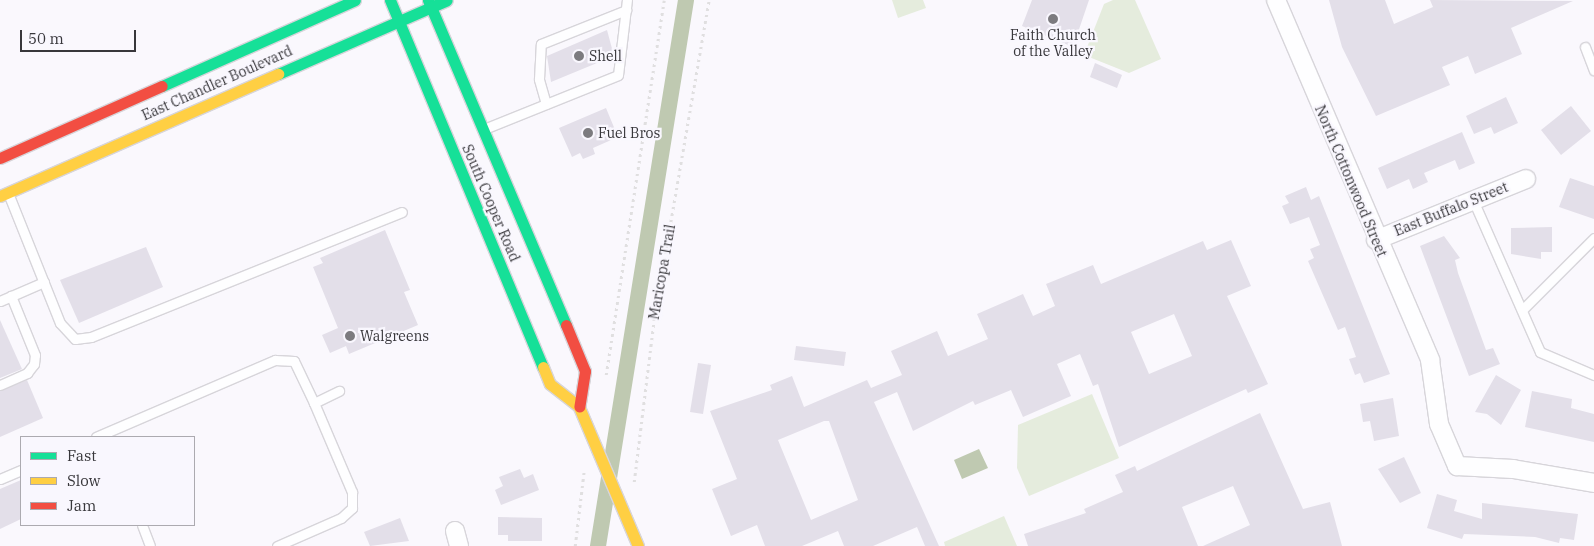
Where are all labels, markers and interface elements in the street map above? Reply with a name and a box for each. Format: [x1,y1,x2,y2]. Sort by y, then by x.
marker: Faith Church of the Valley [1047,13,1059,25]
scale bar [22,20,139,52]
place label: Faith Church of the Valley [1010,27,1096,59]
text: 50 m [28,29,64,48]
street label: East Chandler Boulevard [139,42,295,124]
place label: Shell [589,48,622,64]
marker: Shell [573,50,585,62]
street label: North Cottonwood Street [1311,103,1391,259]
place label: Fuel Bros [598,125,660,141]
marker: Fuel Bros [582,127,594,139]
street label: South Cooper Road [459,142,523,264]
street label: East Buffalo Street [1392,178,1510,240]
street label: Maricopa Trail [645,223,679,321]
place label: Walgreens [360,328,429,344]
marker: Walgreens [344,330,356,342]
legend [20,436,195,526]
text: Fast [67,446,97,465]
text: Slow [67,471,100,490]
text: Jam [67,496,96,515]

